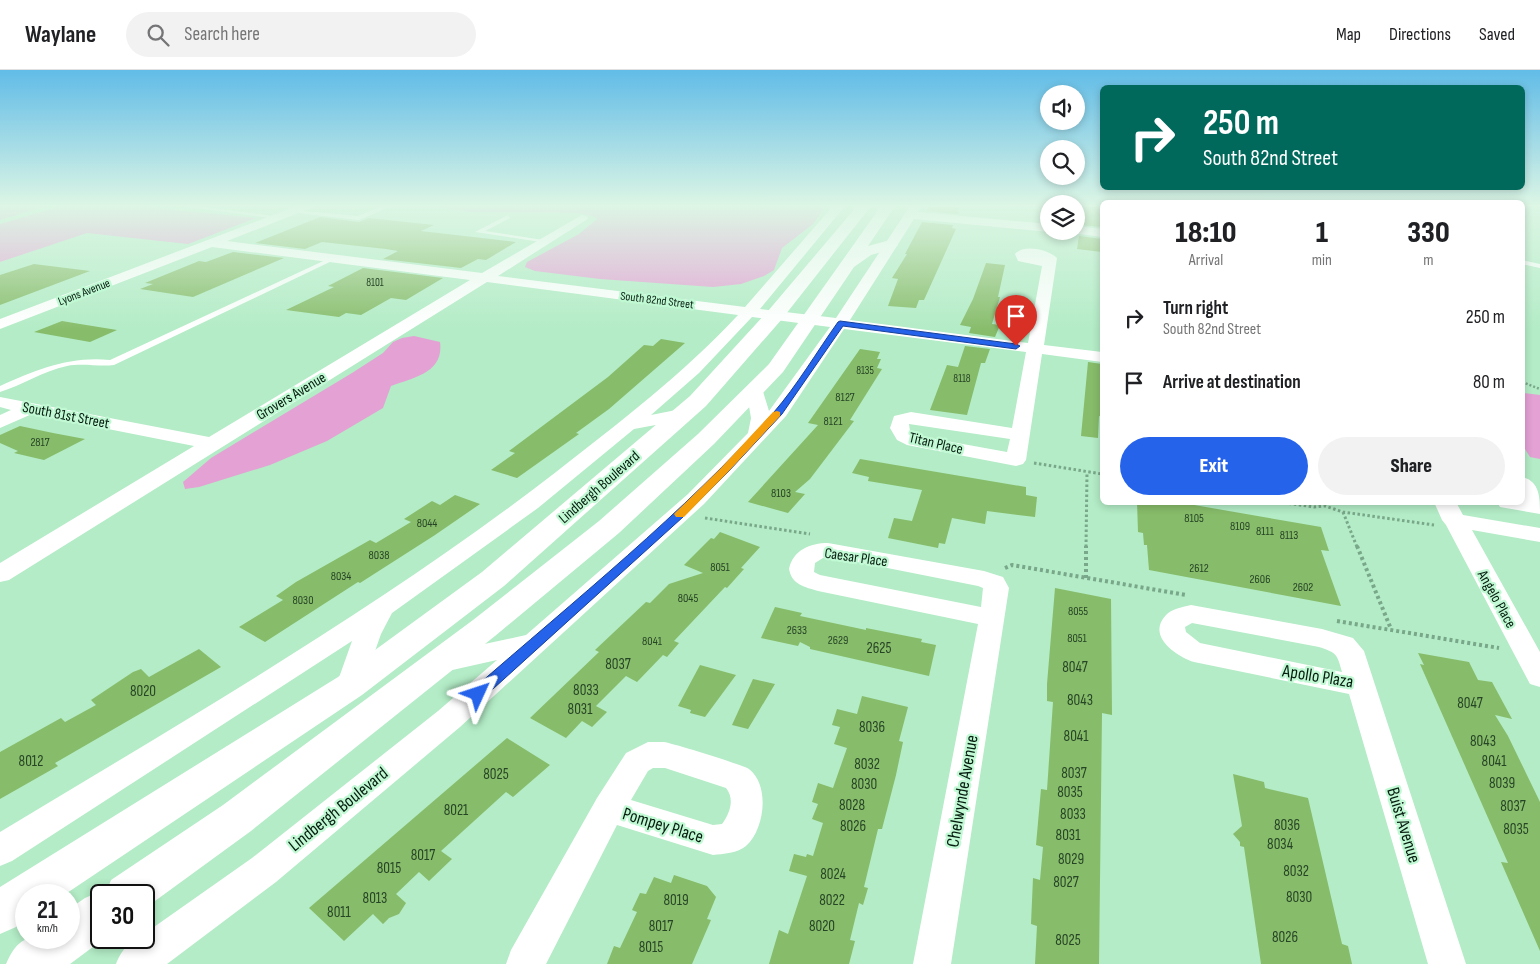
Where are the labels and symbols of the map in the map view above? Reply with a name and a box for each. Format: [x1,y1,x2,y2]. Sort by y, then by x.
street label: Lyons Avenue [56,276,112,309]
house number: 8101 [366,276,384,289]
street label: South 82nd Street [620,289,695,312]
pin [995,295,1037,346]
house number: 8135 [856,364,874,377]
street label: Grovers Avenue [253,368,330,425]
house number: 8118 [953,372,971,385]
house number: 8127 [835,390,855,405]
street label: South 81st Street [21,398,111,433]
house number: 8121 [824,414,843,429]
street label: Titan Place [907,428,965,459]
house number: 2817 [30,435,50,450]
street label: Lindbergh Boulevard [555,447,644,528]
house number: 8103 [771,486,791,501]
house number: 8105 [1184,511,1204,526]
house number: 8044 [417,516,437,531]
house number: 8109 [1230,519,1250,534]
house number: 8111 [1256,524,1275,539]
house number: 8113 [1280,528,1298,543]
street label: Caesar Place [823,544,889,571]
house number: 8038 [369,548,389,563]
house number: 8051 [710,560,731,575]
house number: 2612 [1189,561,1209,576]
street label: Angelo Place [1472,566,1520,632]
house number: 8034 [331,569,351,584]
house number: 2606 [1250,572,1270,587]
house number: 2602 [1293,580,1313,595]
house number: 8045 [678,591,698,606]
house number: 8030 [293,593,314,608]
house number: 8055 [1068,604,1088,619]
house number: 2633 [787,623,807,638]
house number: 8051 [1067,631,1088,646]
house number: 2629 [828,633,848,648]
house number: 8041 [642,634,663,649]
house number: 2625 [866,639,892,658]
house number: 8037 [605,655,631,674]
house number: 8047 [1062,658,1088,677]
street label: Apollo Plaza [1280,660,1355,692]
position arrow [451,667,503,719]
house number: 8033 [573,681,599,700]
house number: 8020 [130,682,156,701]
house number: 8043 [1067,691,1093,710]
house number: 8047 [1457,694,1483,713]
house number: 8031 [568,700,593,719]
house number: 8036 [859,718,885,737]
house number: 8041 [1064,727,1089,746]
house number: 8043 [1470,732,1496,751]
street label: Chelwynde Avenue [942,733,983,849]
house number: 8012 [19,752,43,771]
house number: 8041 [1482,752,1507,771]
house number: 8032 [854,755,880,774]
street label: Lindbergh Boulevard [284,763,392,856]
house number: 8037 [1061,764,1087,783]
house number: 8025 [483,765,509,784]
house number: 8039 [1489,774,1515,793]
house number: 8030 [851,775,877,794]
house number: 8035 [1057,783,1083,802]
street label: Buist Avenue [1382,785,1425,865]
house number: 8028 [839,796,865,815]
house number: 8037 [1500,797,1526,816]
house number: 8021 [444,801,469,820]
street label: Pompey Place [620,803,706,848]
house number: 8033 [1060,805,1086,824]
house number: 8036 [1274,816,1300,835]
house number: 8026 [840,817,866,836]
house number: 8035 [1503,820,1529,839]
house number: 8031 [1056,826,1081,845]
house number: 8034 [1267,835,1293,854]
house number: 8017 [411,846,435,865]
house number: 8029 [1058,850,1084,869]
house number: 8015 [377,859,401,878]
house number: 8032 [1283,862,1309,881]
house number: 8024 [820,865,846,884]
house number: 8027 [1053,873,1079,892]
speed limit sign: 30 [90,884,155,949]
house number: 8030 [1286,888,1312,907]
house number: 8013 [363,889,387,908]
house number: 8019 [663,891,689,910]
house number: 8022 [819,891,845,910]
house number: 8011 [327,903,352,922]
house number: 8017 [649,917,673,936]
house number: 8020 [809,917,835,936]
house number: 8026 [1272,928,1298,947]
house number: 8025 [1055,931,1081,950]
house number: 8015 [639,938,663,957]

